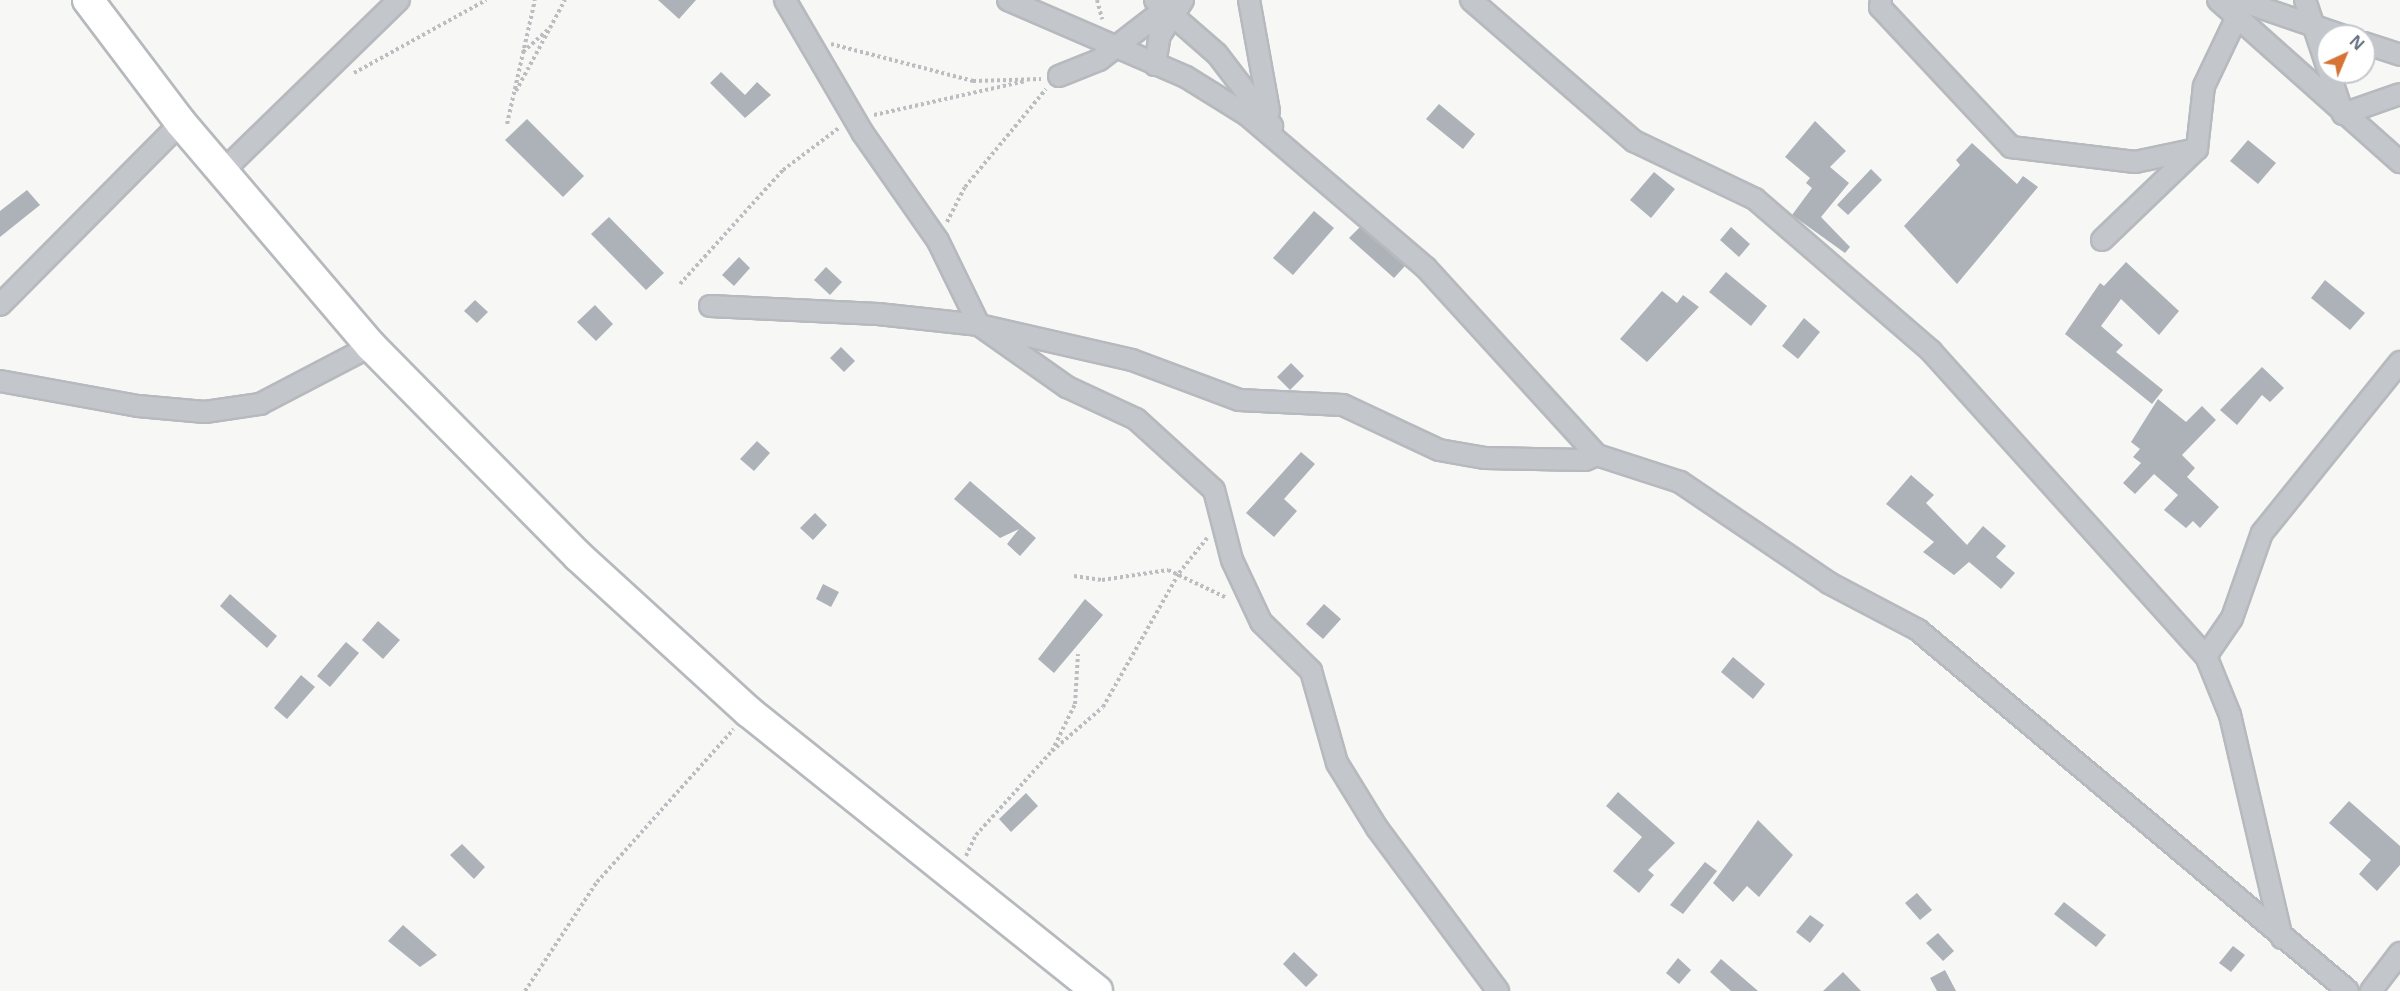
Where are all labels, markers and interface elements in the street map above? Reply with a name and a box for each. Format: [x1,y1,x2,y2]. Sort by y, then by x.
north arrow [2316,24,2376,84]
text: N [2345,30,2369,55]

